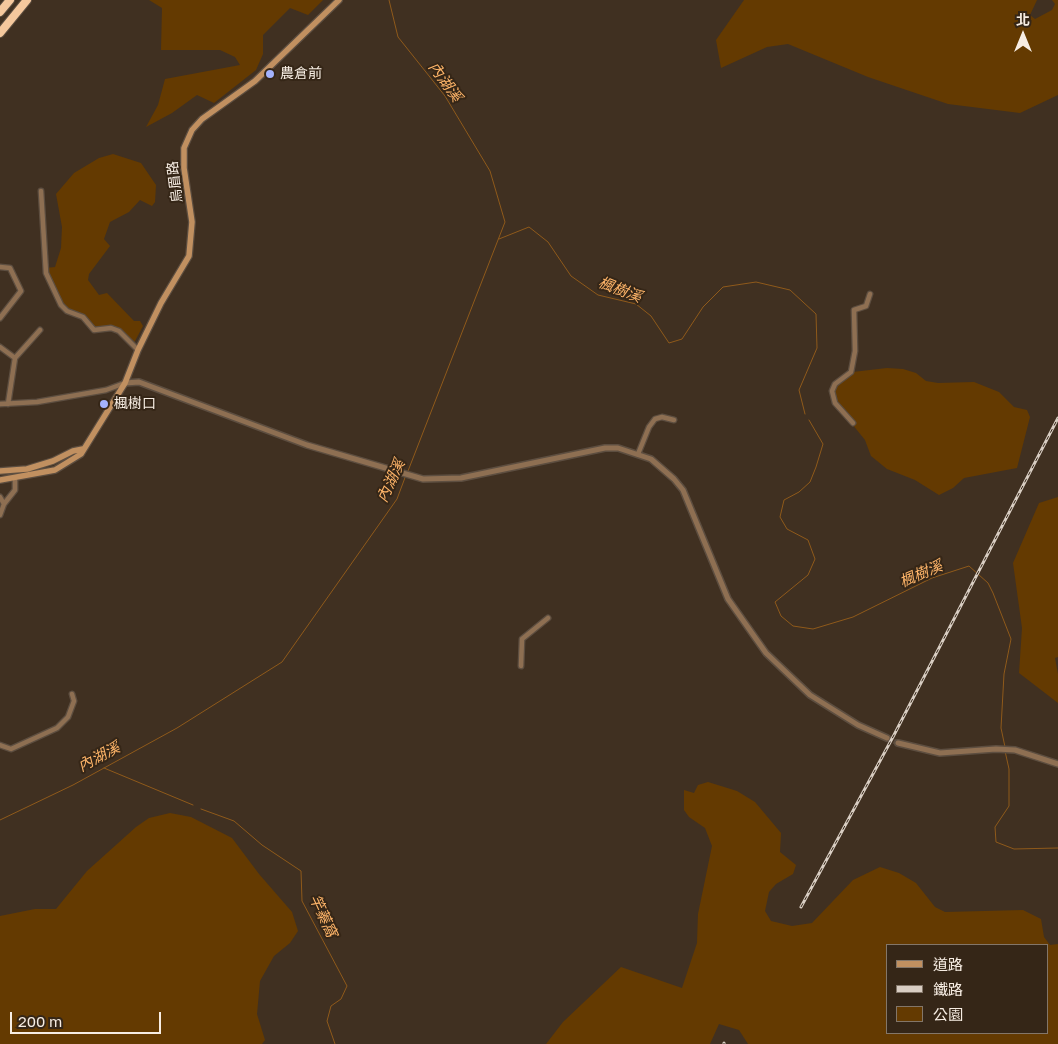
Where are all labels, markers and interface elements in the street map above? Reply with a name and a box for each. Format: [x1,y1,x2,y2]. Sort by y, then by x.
north arrow [998,10,1048,60]
text: 北 [1016,11,1030,28]
water label: 內湖溪 [424,59,466,105]
place label: 農倉前 [280,66,322,82]
marker: 農倉前 [264,68,276,80]
street label: 烏眉路 [164,160,186,204]
water label: 楓樹溪 [596,274,644,306]
place label: 楓樹口 [114,396,156,412]
marker: 楓樹口 [98,398,110,410]
water label: 內湖溪 [373,457,409,505]
water label: 楓樹溪 [897,557,945,591]
water label: 內湖溪 [75,738,123,776]
water label: 竿蓁窩 [305,892,341,940]
legend [886,944,1048,1034]
text: 道路 [933,955,963,973]
text: 鐵路 [933,980,963,998]
scale bar [12,1002,164,1034]
text: 公園 [933,1005,963,1023]
text: 200 m [18,1012,62,1030]

